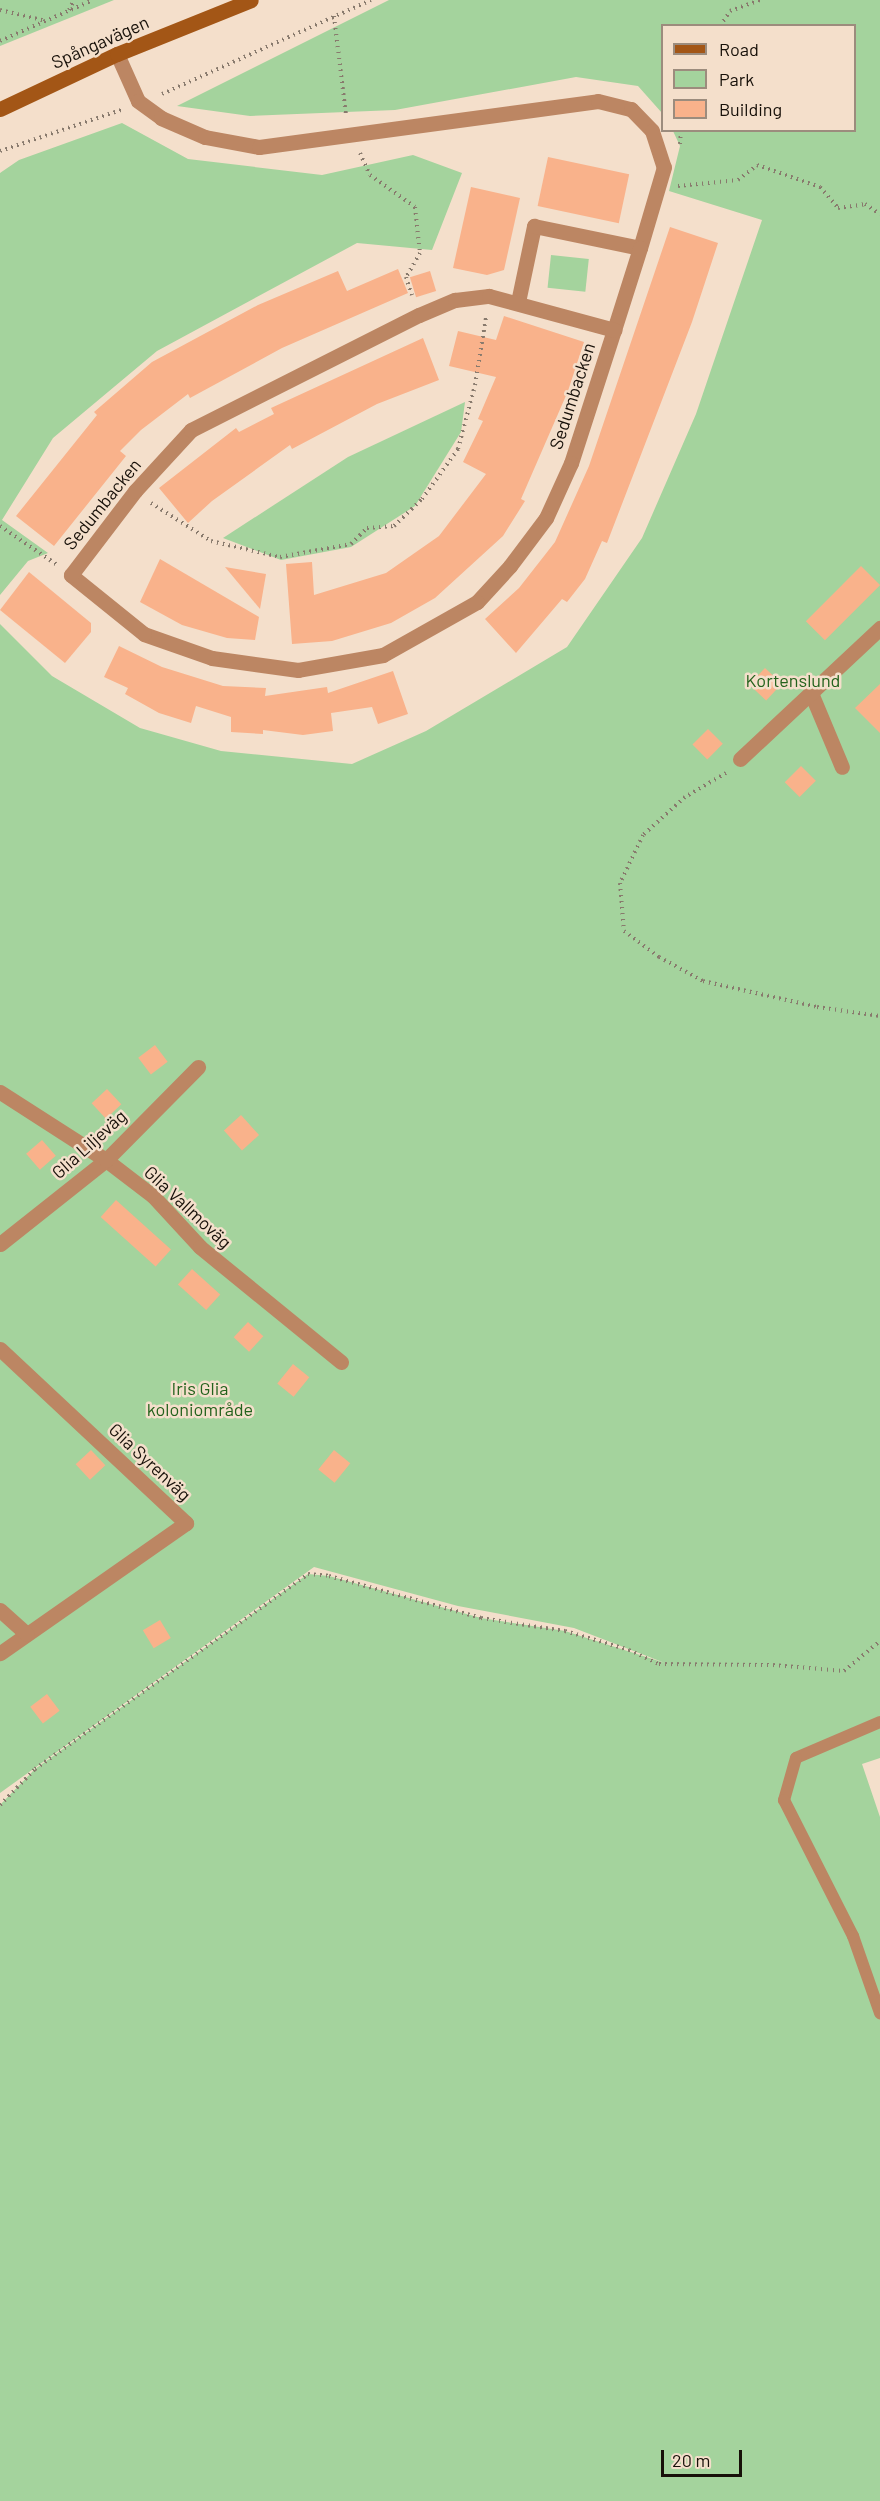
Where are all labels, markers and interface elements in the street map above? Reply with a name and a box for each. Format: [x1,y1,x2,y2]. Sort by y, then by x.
street label: Spångavägen [48,11,152,73]
legend [661,24,856,132]
text: Road [719,38,759,60]
text: Park [719,68,754,90]
text: Building [719,98,782,120]
street label: Sedumbacken [545,340,599,452]
street label: Sedumbacken [59,454,145,554]
park label: Kortenslund [746,669,840,691]
street label: Glia Liljeväg [47,1105,131,1183]
street label: Glia Vallmoväg [140,1161,236,1253]
park label: Iris Glia koloniområde [147,1378,253,1420]
street label: Glia Syrenväg [105,1419,195,1505]
scale bar [664,2438,745,2476]
text: 20 m [672,2449,710,2471]

